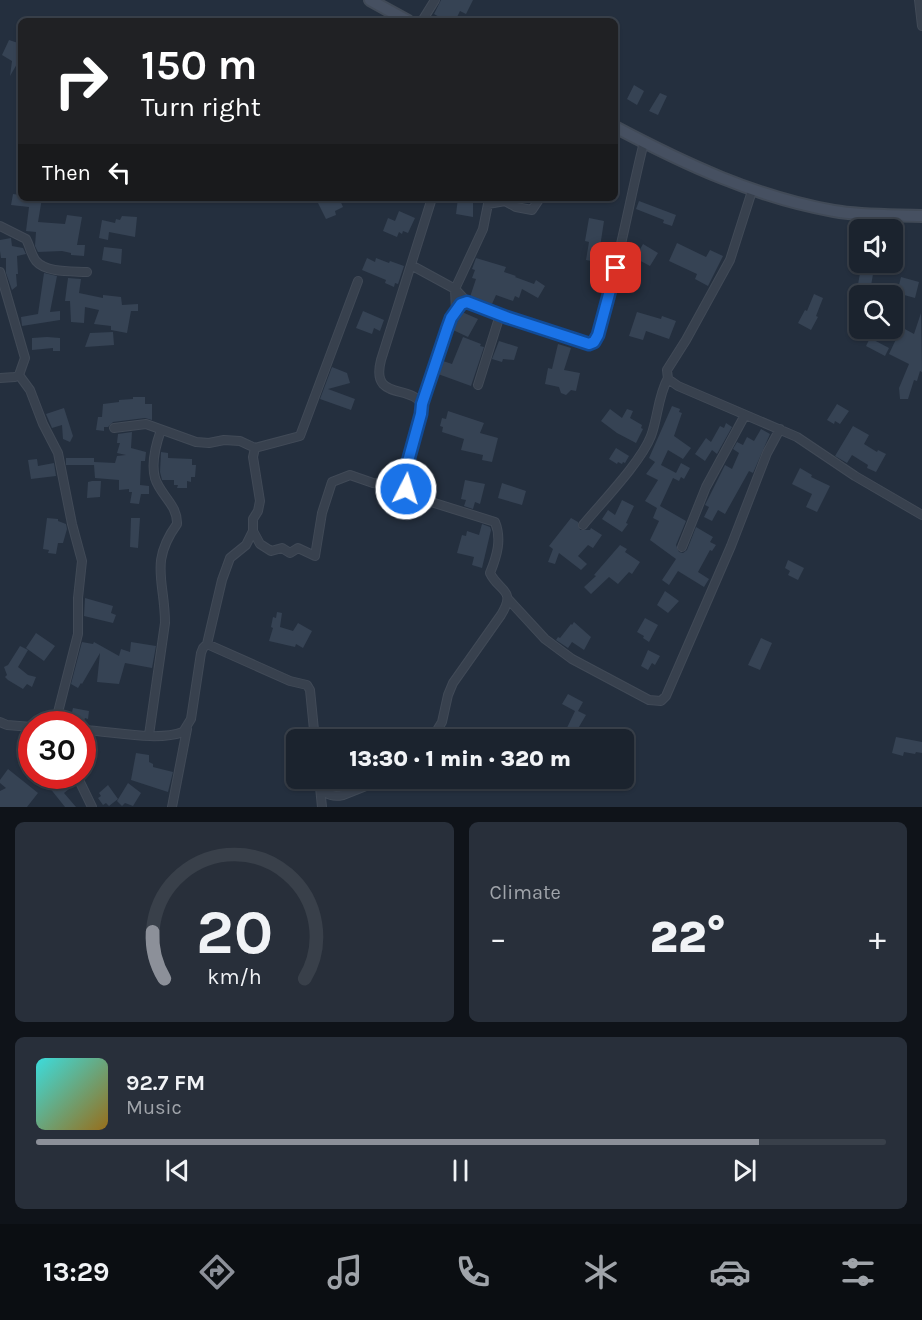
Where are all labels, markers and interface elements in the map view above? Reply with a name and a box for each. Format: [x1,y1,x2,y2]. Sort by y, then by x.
text: 150 m [141,40,257,90]
icon: right [42,42,120,120]
text: Turn right [141,91,261,123]
icon: left [103,156,136,189]
text: Then [42,160,91,186]
map controls [849,219,903,339]
button: sound [849,219,903,273]
pin [590,242,641,293]
icon: arrive [599,251,632,284]
button: search [849,285,903,339]
position arrow [374,457,438,521]
speed limit sign: 30 [18,711,96,789]
text: 13:30 · 1 min · 320 m [349,746,571,772]
text: Climate [490,881,561,904]
text: 20 [196,896,273,969]
text: 22° [649,911,726,963]
text: − [490,919,507,957]
text: + [869,919,886,957]
text: km/h [207,964,261,989]
text: 92.7 FM [126,1070,205,1096]
text: Music [126,1096,182,1119]
icon: previous [161,1154,194,1187]
icon: pause [444,1154,477,1187]
icon: next [728,1154,761,1187]
icon: directions [196,1251,238,1293]
icon: music [324,1251,366,1293]
icon: phone [452,1251,494,1293]
icon: climate [580,1251,622,1293]
icon: car [709,1251,751,1293]
icon: filters [837,1251,879,1293]
text: 13:29 [43,1256,110,1288]

